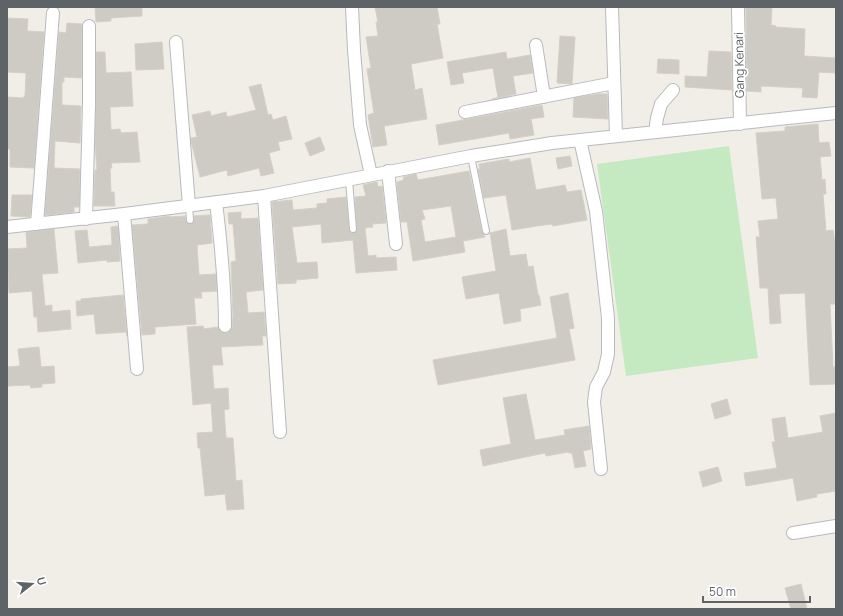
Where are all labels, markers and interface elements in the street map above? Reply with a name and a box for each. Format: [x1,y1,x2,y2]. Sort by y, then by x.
street label: Gang Kenari [730,32,748,98]
north arrow [12,564,52,604]
text: U [34,575,50,587]
scale bar [703,578,810,604]
text: 50 m [709,583,736,600]

